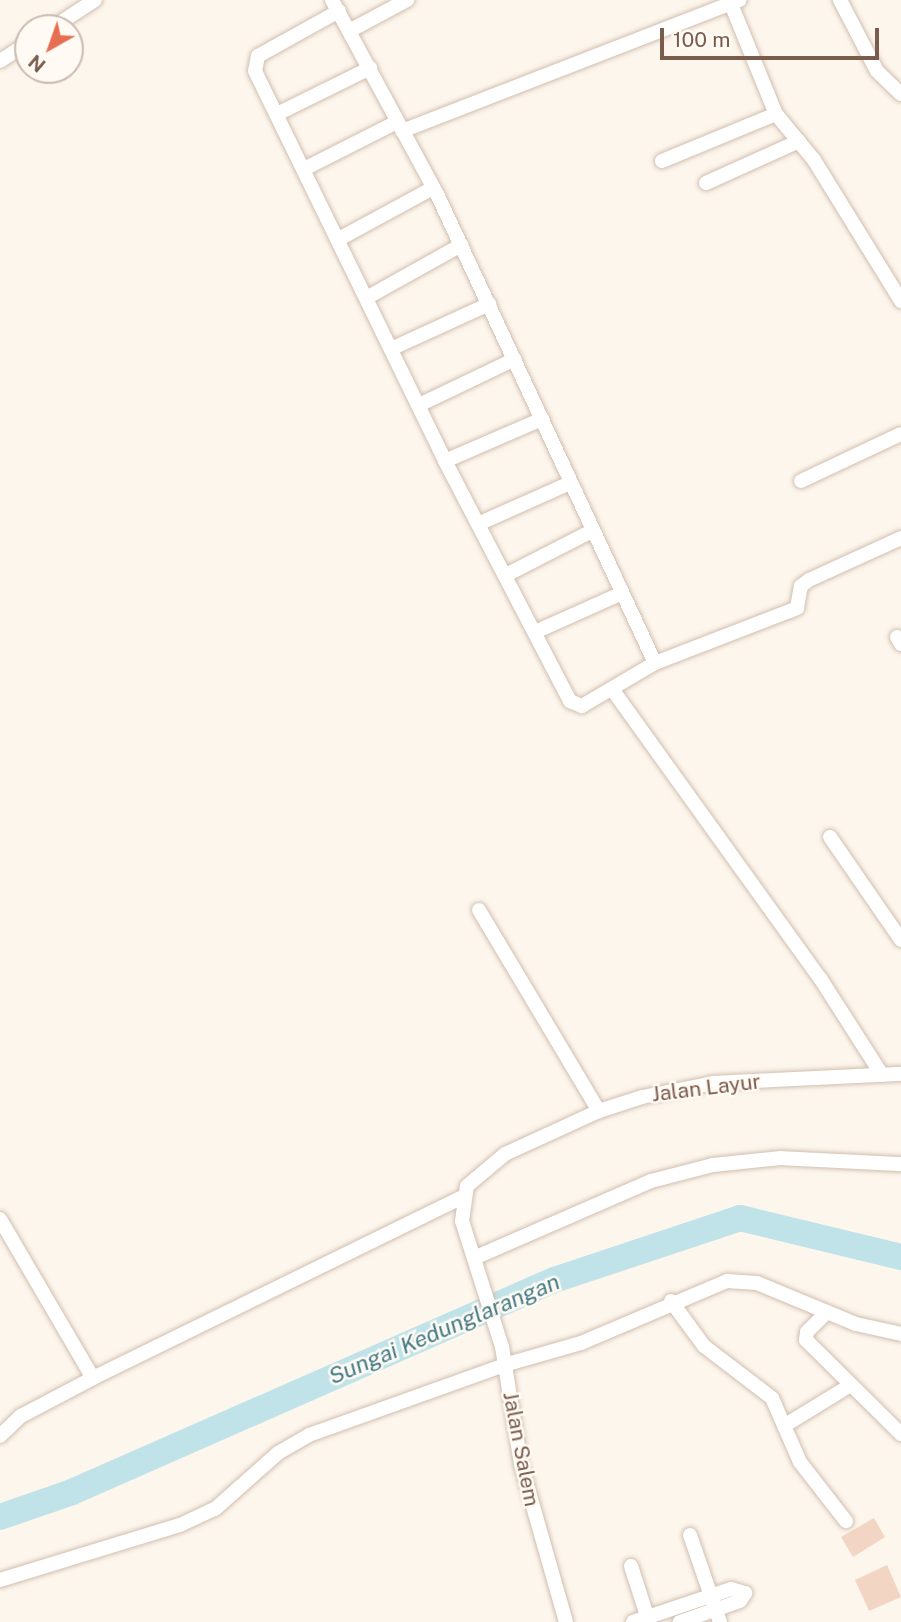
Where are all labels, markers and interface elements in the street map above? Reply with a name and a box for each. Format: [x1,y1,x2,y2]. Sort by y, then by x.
north arrow [14,14,84,84]
scale bar [663,14,882,58]
text: 100 m [673,27,730,52]
text: N [24,50,50,77]
street label: Jalan Layur [650,1069,762,1107]
water label: Sungai Kedunglarangan [324,1268,564,1390]
street label: Jalan Salem [498,1389,544,1509]

